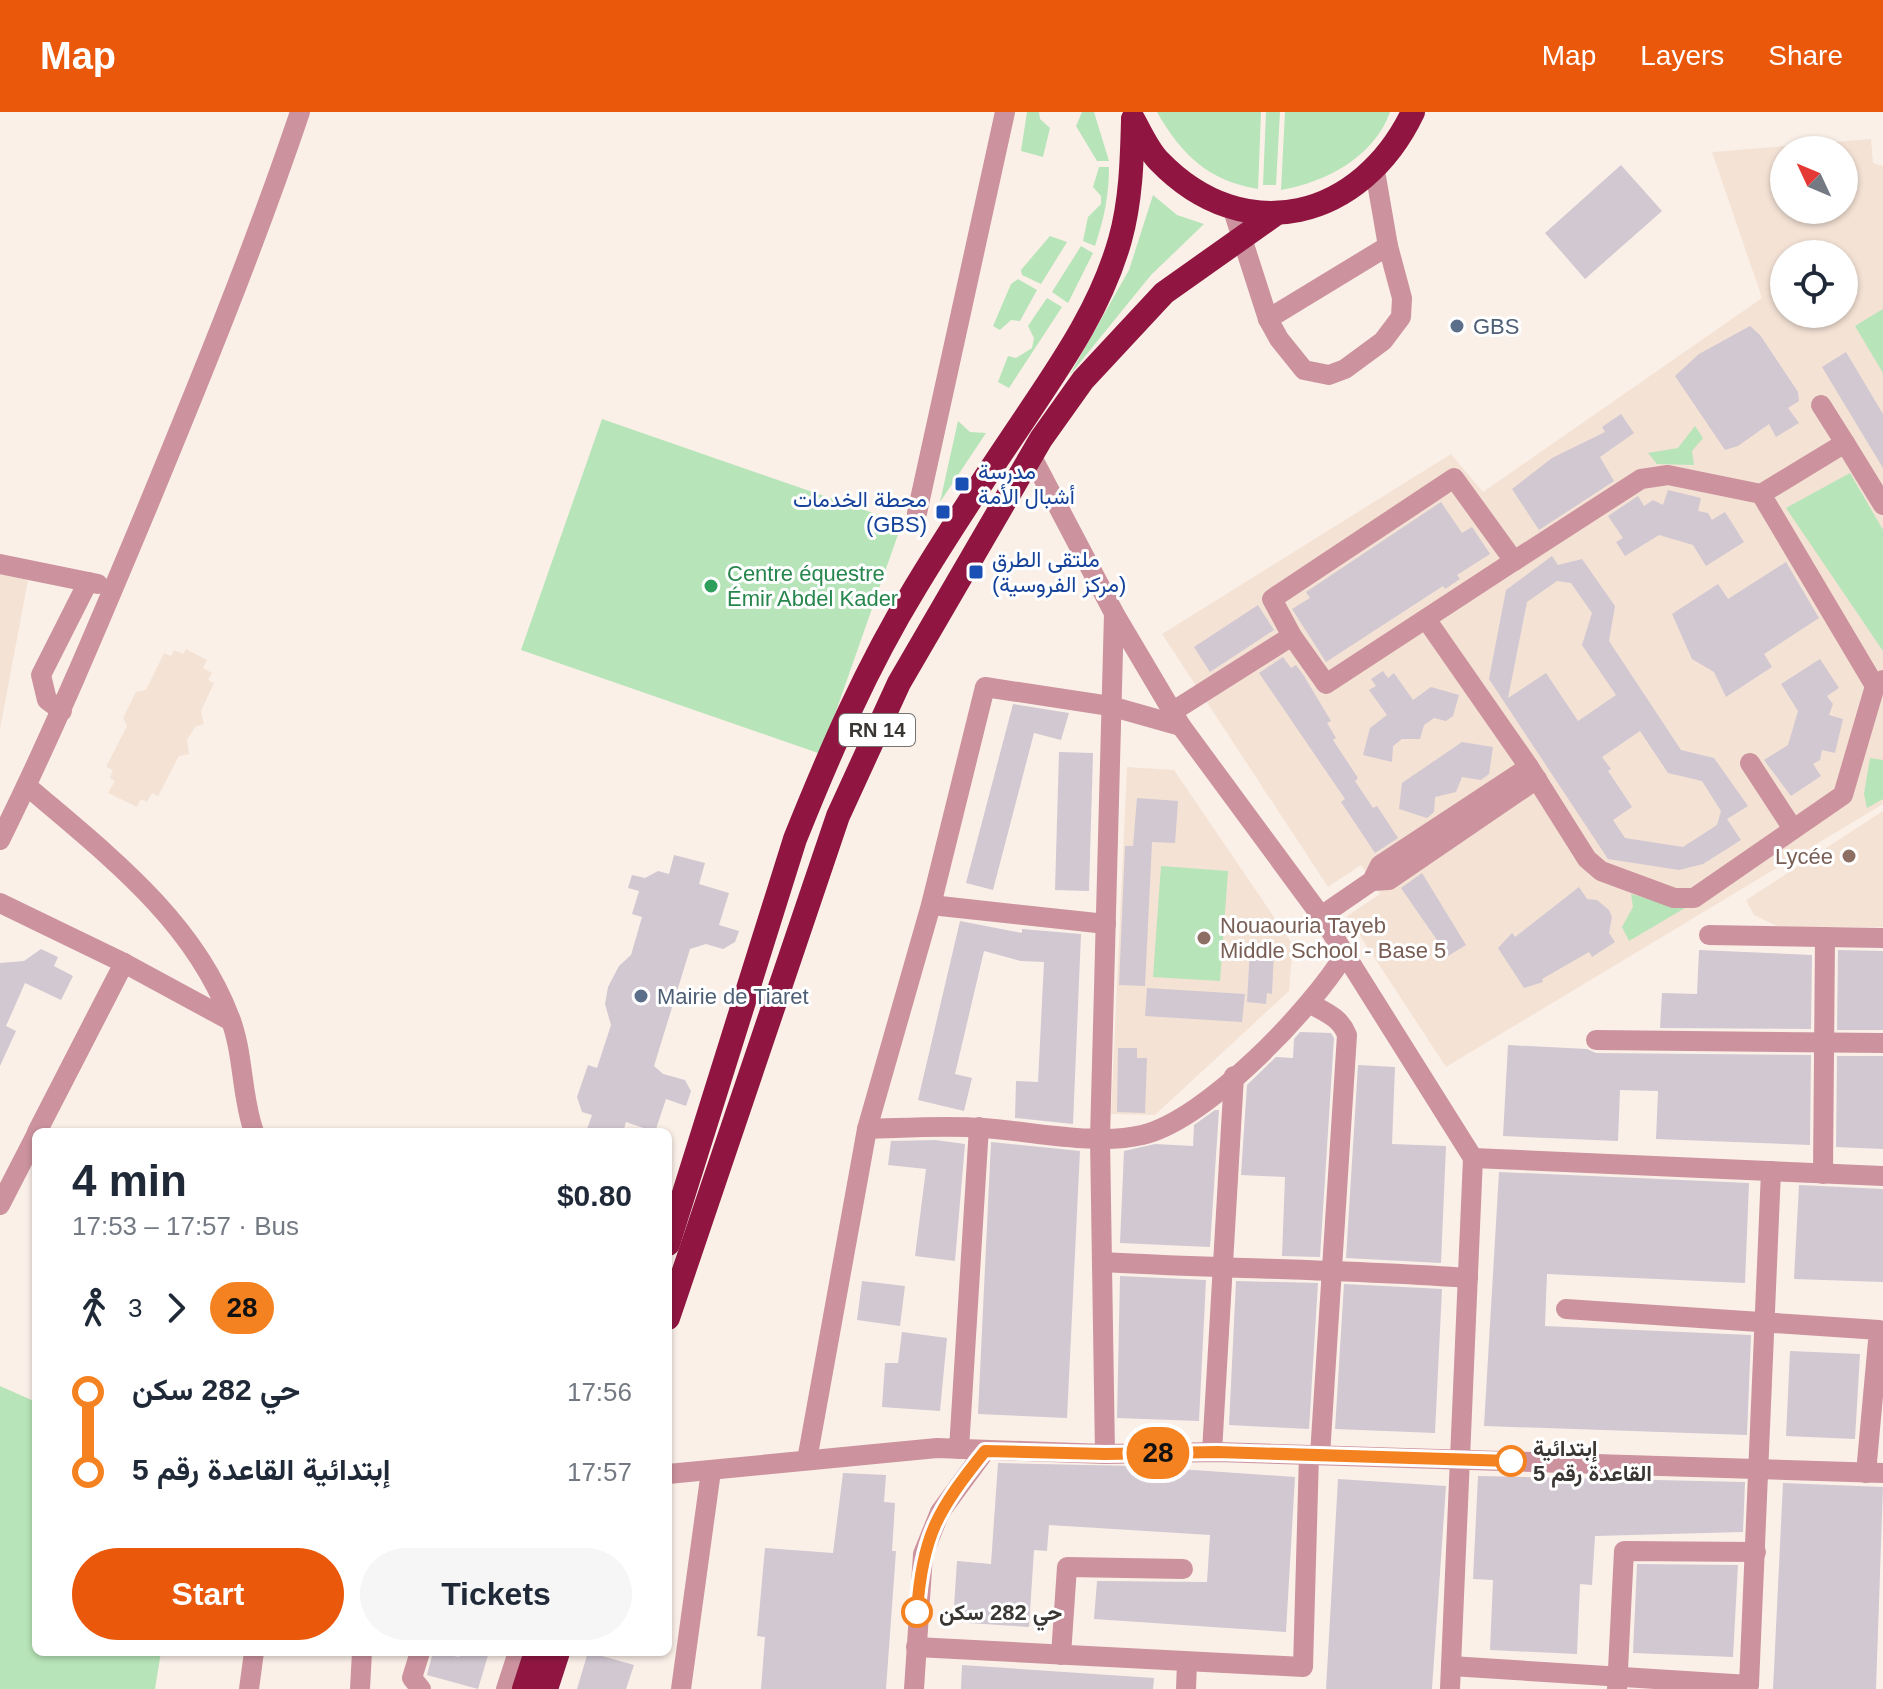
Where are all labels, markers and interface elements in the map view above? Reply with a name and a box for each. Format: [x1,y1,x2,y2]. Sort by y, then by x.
text: Map [40,35,116,77]
text: Map [1542,40,1596,71]
text: Layers [1640,40,1724,71]
text: Share [1768,40,1843,71]
north arrow [1770,136,1858,224]
map controls [1770,136,1858,328]
button: locate [1770,240,1858,328]
place label: GBS [1473,314,1519,339]
marker: GBS [1448,317,1466,335]
place label: مدرسة أشبال الأمة [978,459,1075,509]
marker: مدرسة أشبال الأمة [953,475,971,493]
place label: محطة الخدمات (GBS) [793,487,927,537]
marker: محطة الخدمات (GBS) [934,503,952,521]
place label: ملتقى الطرق (مركز الفروسية) [992,547,1126,598]
place label: Centre équestre Émir Abdel Kader [727,561,898,611]
marker: ملتقى الطرق (مركز الفروسية) [967,563,985,581]
marker: Centre équestre Émir Abdel Kader [702,577,720,595]
road number: RN 14 [839,714,915,746]
place label: Lycée [1775,844,1833,869]
marker: Lycée [1840,847,1858,865]
place label: Nouaouria Tayeb Middle School - Base 5 [1220,913,1446,963]
marker: Nouaouria Tayeb Middle School - Base 5 [1195,929,1213,947]
place label: Mairie de Tiaret [657,984,809,1009]
marker: Mairie de Tiaret [632,987,650,1005]
text: 4 min [72,1156,187,1205]
text: $0.80 [557,1179,632,1212]
text: 17:53 – 17:57 · Bus [72,1211,299,1241]
icon: walk [72,1286,116,1330]
icon: forward [154,1286,198,1330]
text: 28 [226,1292,258,1323]
text: 3 [128,1293,142,1323]
text: حي 282 سكن [132,1373,300,1406]
text: 17:56 [567,1377,632,1407]
line badge: 28 [1122,1427,1194,1479]
place label: إبتدائية القاعدة رقم 5 [1533,1436,1652,1488]
text: 28 [1142,1437,1174,1468]
marker: إبتدائية القاعدة رقم 5 [1496,1446,1526,1476]
text: إبتدائية القاعدة رقم 5 [132,1453,391,1486]
text: 17:57 [567,1457,632,1487]
button: Start [72,1548,344,1640]
button: Tickets [360,1548,632,1640]
marker: حي 282 سكن [902,1597,932,1627]
place label: حي 282 سكن [939,1600,1062,1631]

